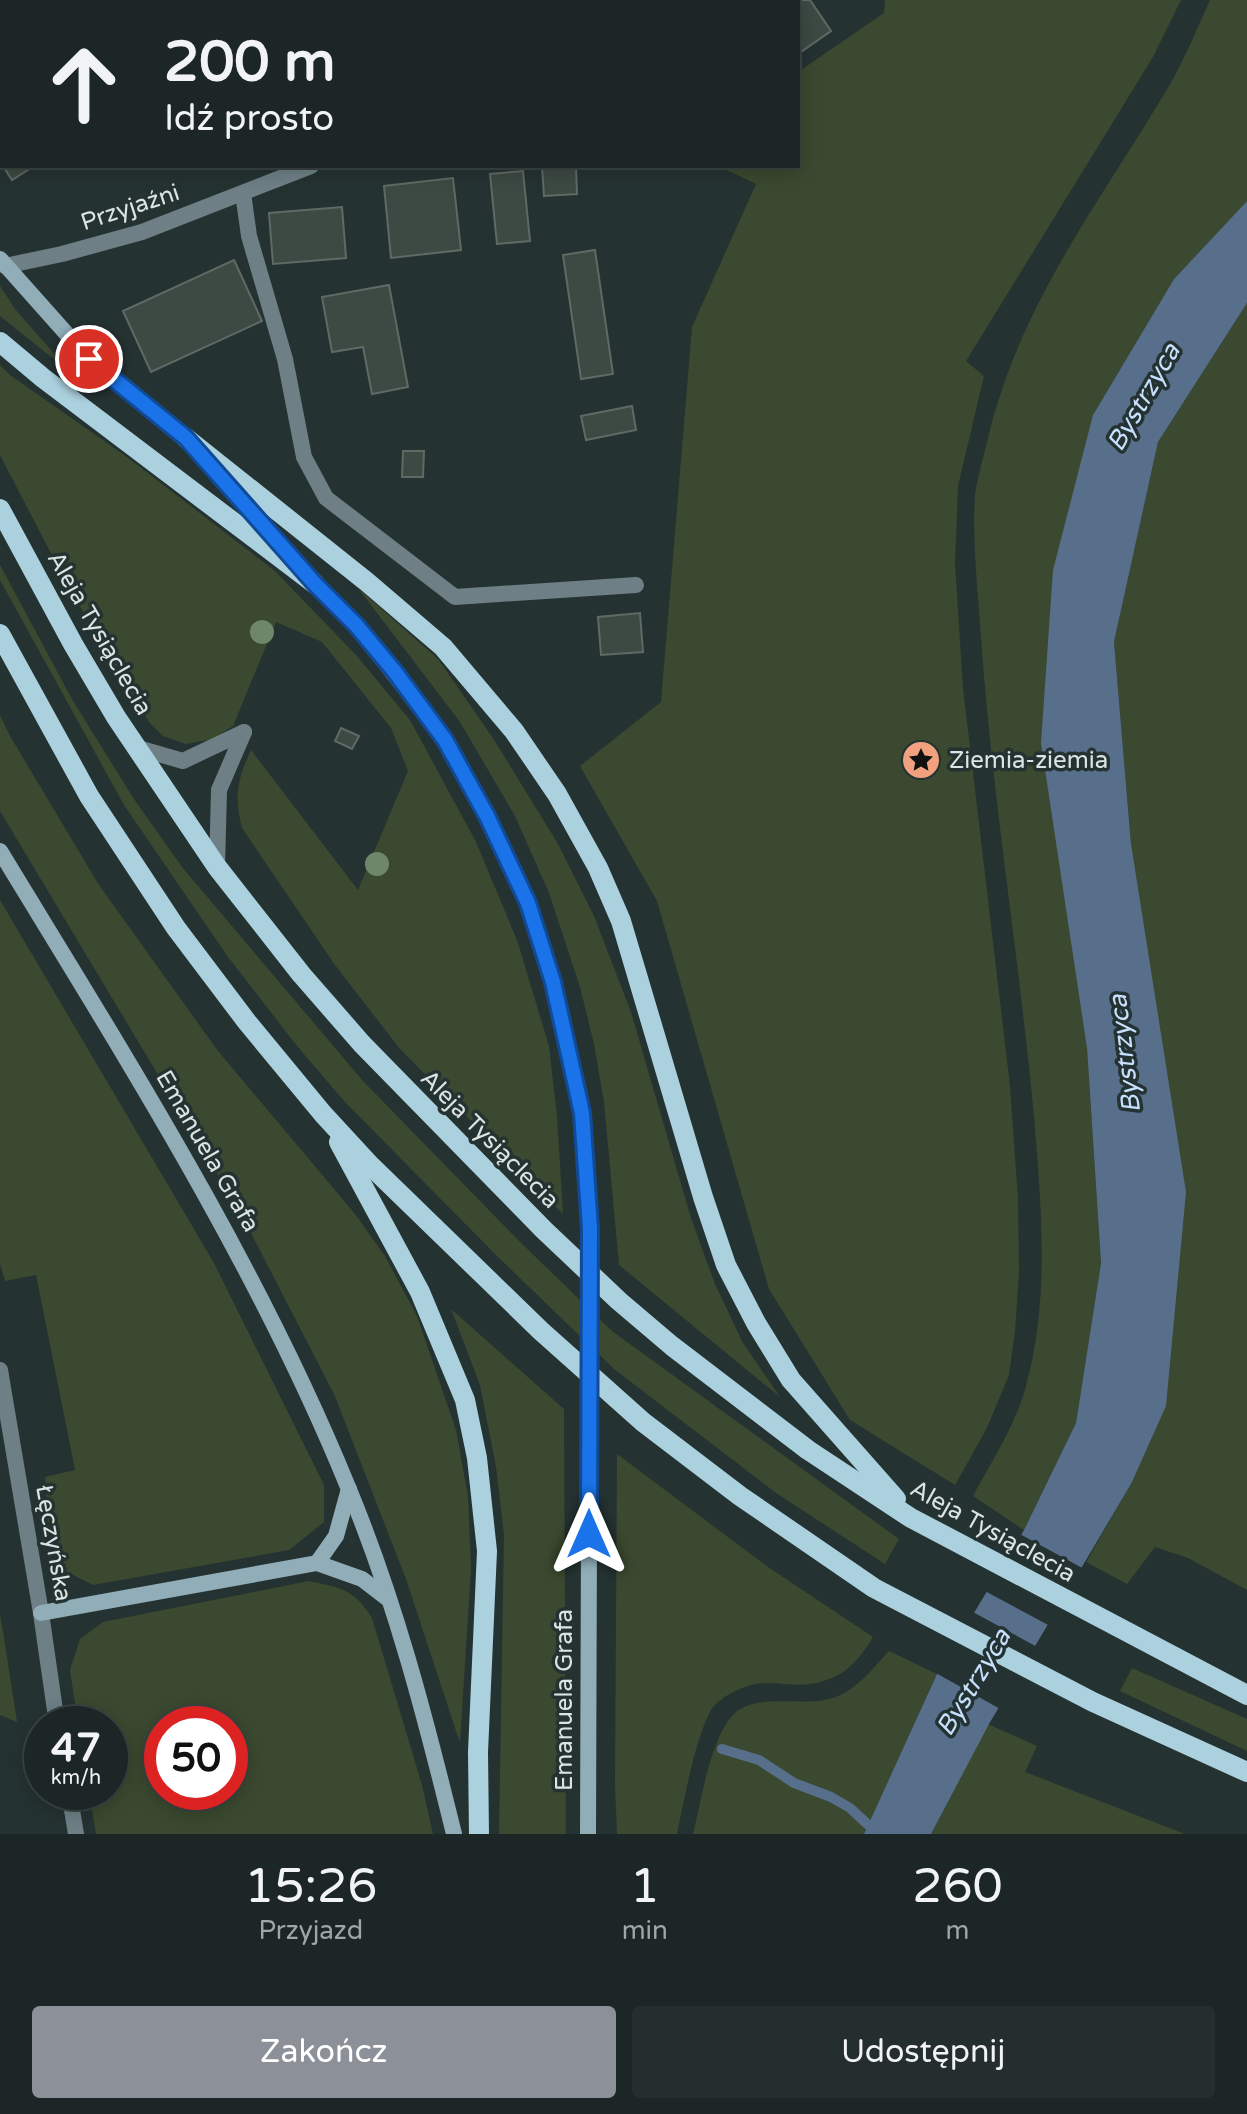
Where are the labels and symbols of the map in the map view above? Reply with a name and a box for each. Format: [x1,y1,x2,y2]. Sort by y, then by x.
street label: Przyjaźni [77,178,183,237]
pin [55,325,123,393]
water label: Bystrzyca [1100,337,1187,457]
street label: Aleja Tysiąclecia [41,546,158,720]
place icon: Ziemia-ziemia [900,739,942,781]
place label: Ziemia-ziemia [949,746,1108,775]
water label: Bystrzyca [1102,992,1147,1115]
street label: Aleja Tysiąclecia [414,1064,565,1215]
street label: Emanuela Grafa [150,1065,266,1237]
street label: Aleja Tysiąclecia [905,1474,1080,1589]
street label: Łęczyńska [29,1483,78,1604]
position arrow [547,1492,631,1576]
street label: Emanuela Grafa [550,1609,579,1791]
water label: Bystrzyca [929,1622,1018,1741]
speed limit sign: 50 [144,1706,248,1810]

